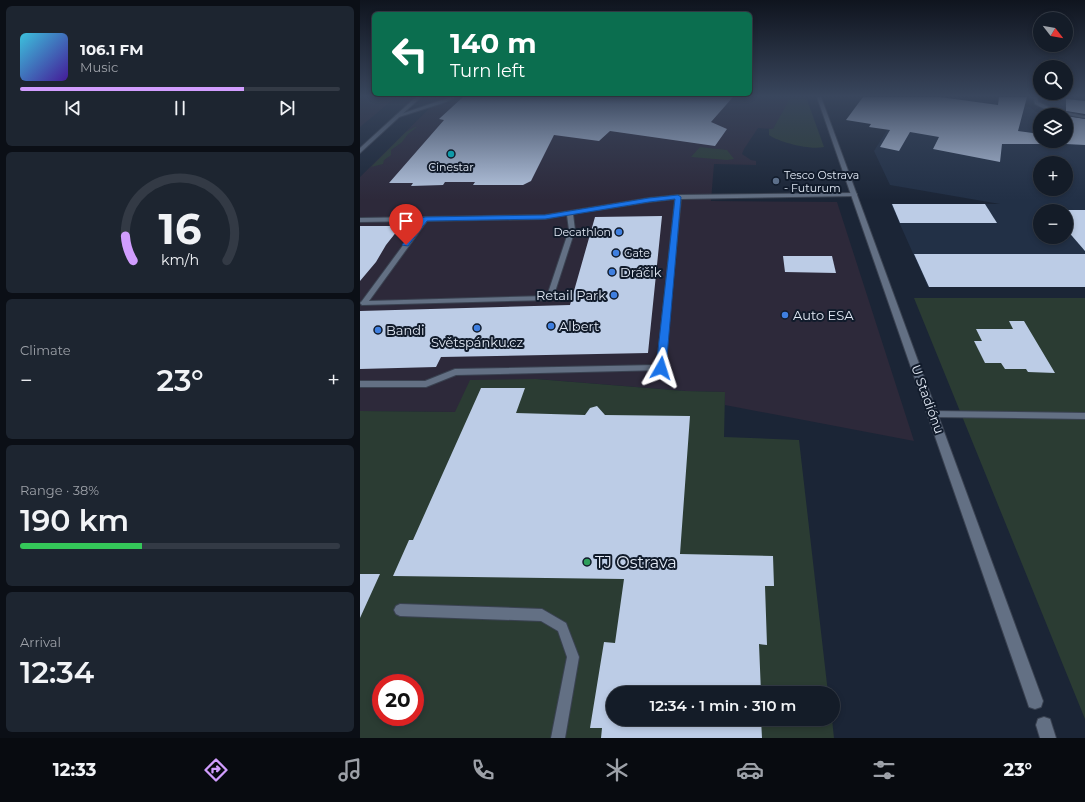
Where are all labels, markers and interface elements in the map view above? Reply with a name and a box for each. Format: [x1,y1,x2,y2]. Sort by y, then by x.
north arrow [1033,12,1073,52]
map controls [1033,12,1073,244]
text: 140 m [450,26,537,60]
icon: left [384,28,436,80]
text: 106.1 FM [80,40,144,59]
text: Music [80,59,118,75]
text: Turn left [450,60,525,82]
button: search [1033,60,1073,100]
icon: previous [62,97,84,119]
icon: pause [169,97,191,119]
icon: next [276,97,298,119]
button: layers [1033,108,1073,148]
marker: Cinestar [446,149,456,159]
button: + [1033,156,1073,196]
place label: Cinestar [428,160,474,174]
place label: Tesco Ostrava - Futurum [784,168,859,195]
marker: Tesco Ostrava - Futurum [771,176,781,186]
text: 16 [159,203,201,253]
pin [389,204,423,245]
button: − [1033,204,1073,244]
icon: arrive [395,210,417,232]
place label: Decathlon [553,225,611,239]
marker: Decathlon [614,227,624,237]
place label: Gate [624,246,650,260]
marker: Gate [611,248,621,258]
text: km/h [161,250,199,268]
place label: Dráčik [620,264,662,280]
marker: Dráčik [607,267,617,277]
place label: Retail Park [536,287,606,303]
marker: Retail Park [609,290,619,300]
place label: Auto ESA [793,307,854,323]
marker: Auto ESA [780,310,790,320]
place label: Albert [559,318,599,334]
marker: Albert [546,321,556,331]
place label: Bandi [386,322,425,338]
marker: Světspánku.cz [472,323,482,333]
marker: Bandi [373,325,383,335]
place label: Světspánku.cz [431,334,523,350]
text: Climate [20,342,71,358]
position arrow [640,347,682,389]
text: 23° [156,362,204,399]
street label: U Stadiónu [908,362,948,436]
text: − [20,367,33,394]
text: + [327,367,340,394]
text: Range · 38% [20,482,99,498]
text: 190 km [20,502,129,539]
place label: TJ Ostrava [595,553,677,572]
marker: TJ Ostrava [582,557,592,567]
text: Arrival [20,634,61,650]
text: 12:34 [20,654,94,691]
speed limit sign: 20 [372,674,424,726]
text: 12:34 · 1 min · 310 m [650,696,796,715]
icon: directions [202,756,230,784]
icon: music [336,756,364,784]
icon: phone [469,756,497,784]
icon: climate [603,756,631,784]
icon: car [736,756,764,784]
icon: filters [870,756,898,784]
text: 12:33 [53,759,96,781]
text: 23° [1004,759,1032,781]

